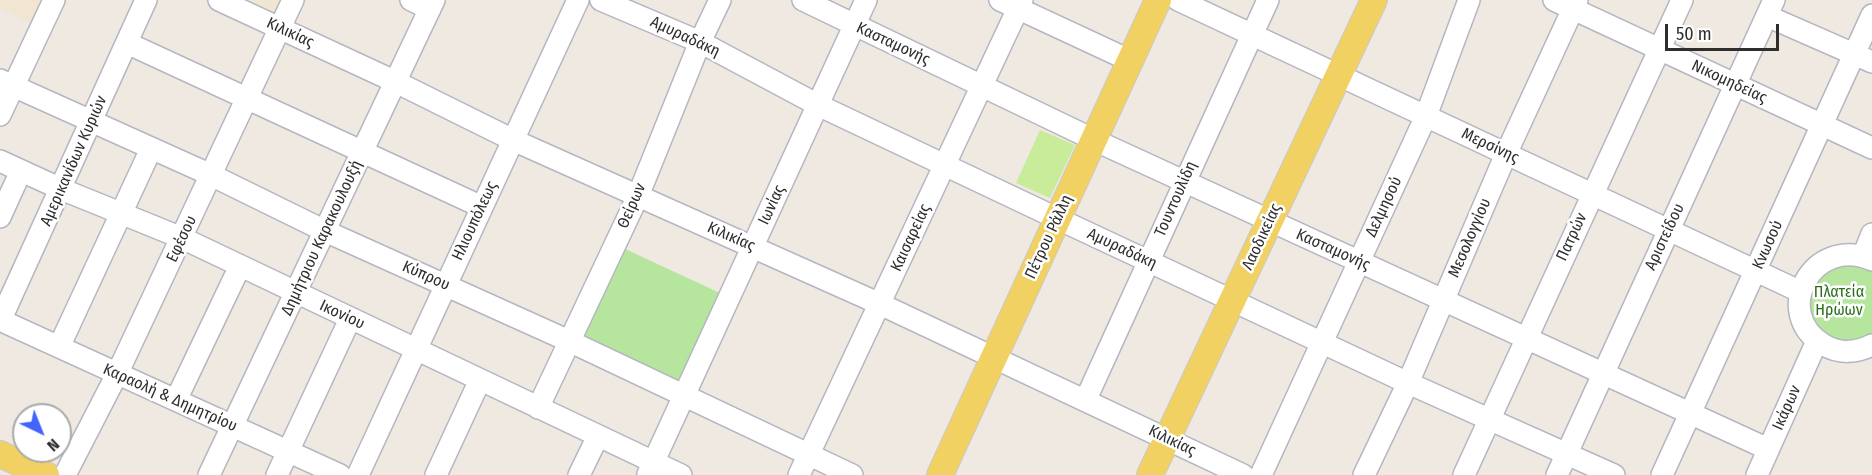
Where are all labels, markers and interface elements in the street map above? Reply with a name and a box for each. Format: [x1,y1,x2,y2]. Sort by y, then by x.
street label: Αμυραδάκη [647,12,723,62]
scale bar [1668,12,1782,50]
street label: Κιλικίας [263,14,317,52]
street label: Κασταμονής [853,19,933,69]
text: 50 m [1676,23,1712,45]
street label: Νικομηδείας [1688,56,1770,108]
street label: Αμερικανίδων Κυριών [37,93,111,229]
street label: Μερσίνης [1458,124,1522,168]
street label: Δημήτριου Καρακουλουξή [278,157,366,319]
street label: Τουντουλίδη [1151,158,1201,240]
street label: Δελμησού [1362,174,1406,240]
street label: Ηλιουπόλεως [448,178,502,264]
street label: Θείρων [614,181,650,231]
street label: Ιωνίας [755,182,789,228]
street label: Πέτρου Ράλλη [1021,192,1077,282]
street label: Μεσολογγίου [1445,195,1495,281]
street label: Καισαρείας [887,201,935,275]
street label: Λαοδικείας [1238,201,1286,273]
street label: Αριστείδου [1641,201,1689,273]
street label: Πατρών [1553,210,1591,264]
street label: Εφέσου [163,213,201,265]
street label: Κιλικίας [704,218,758,256]
street label: Κνωσού [1749,218,1787,272]
street label: Αμυραδάκη [1084,224,1160,274]
street label: Κασταμονής [1293,225,1373,275]
street label: Κύπρου [399,257,453,295]
park label: Πλατεία Ηρώων [1814,283,1864,321]
street label: Ικονίου [316,296,368,334]
street label: Καραολή & Δημητρίου [100,360,240,436]
street label: Ικάρων [1769,383,1805,433]
north arrow [12,403,72,463]
street label: Κιλικίας [1145,421,1199,461]
text: N [43,435,63,455]

